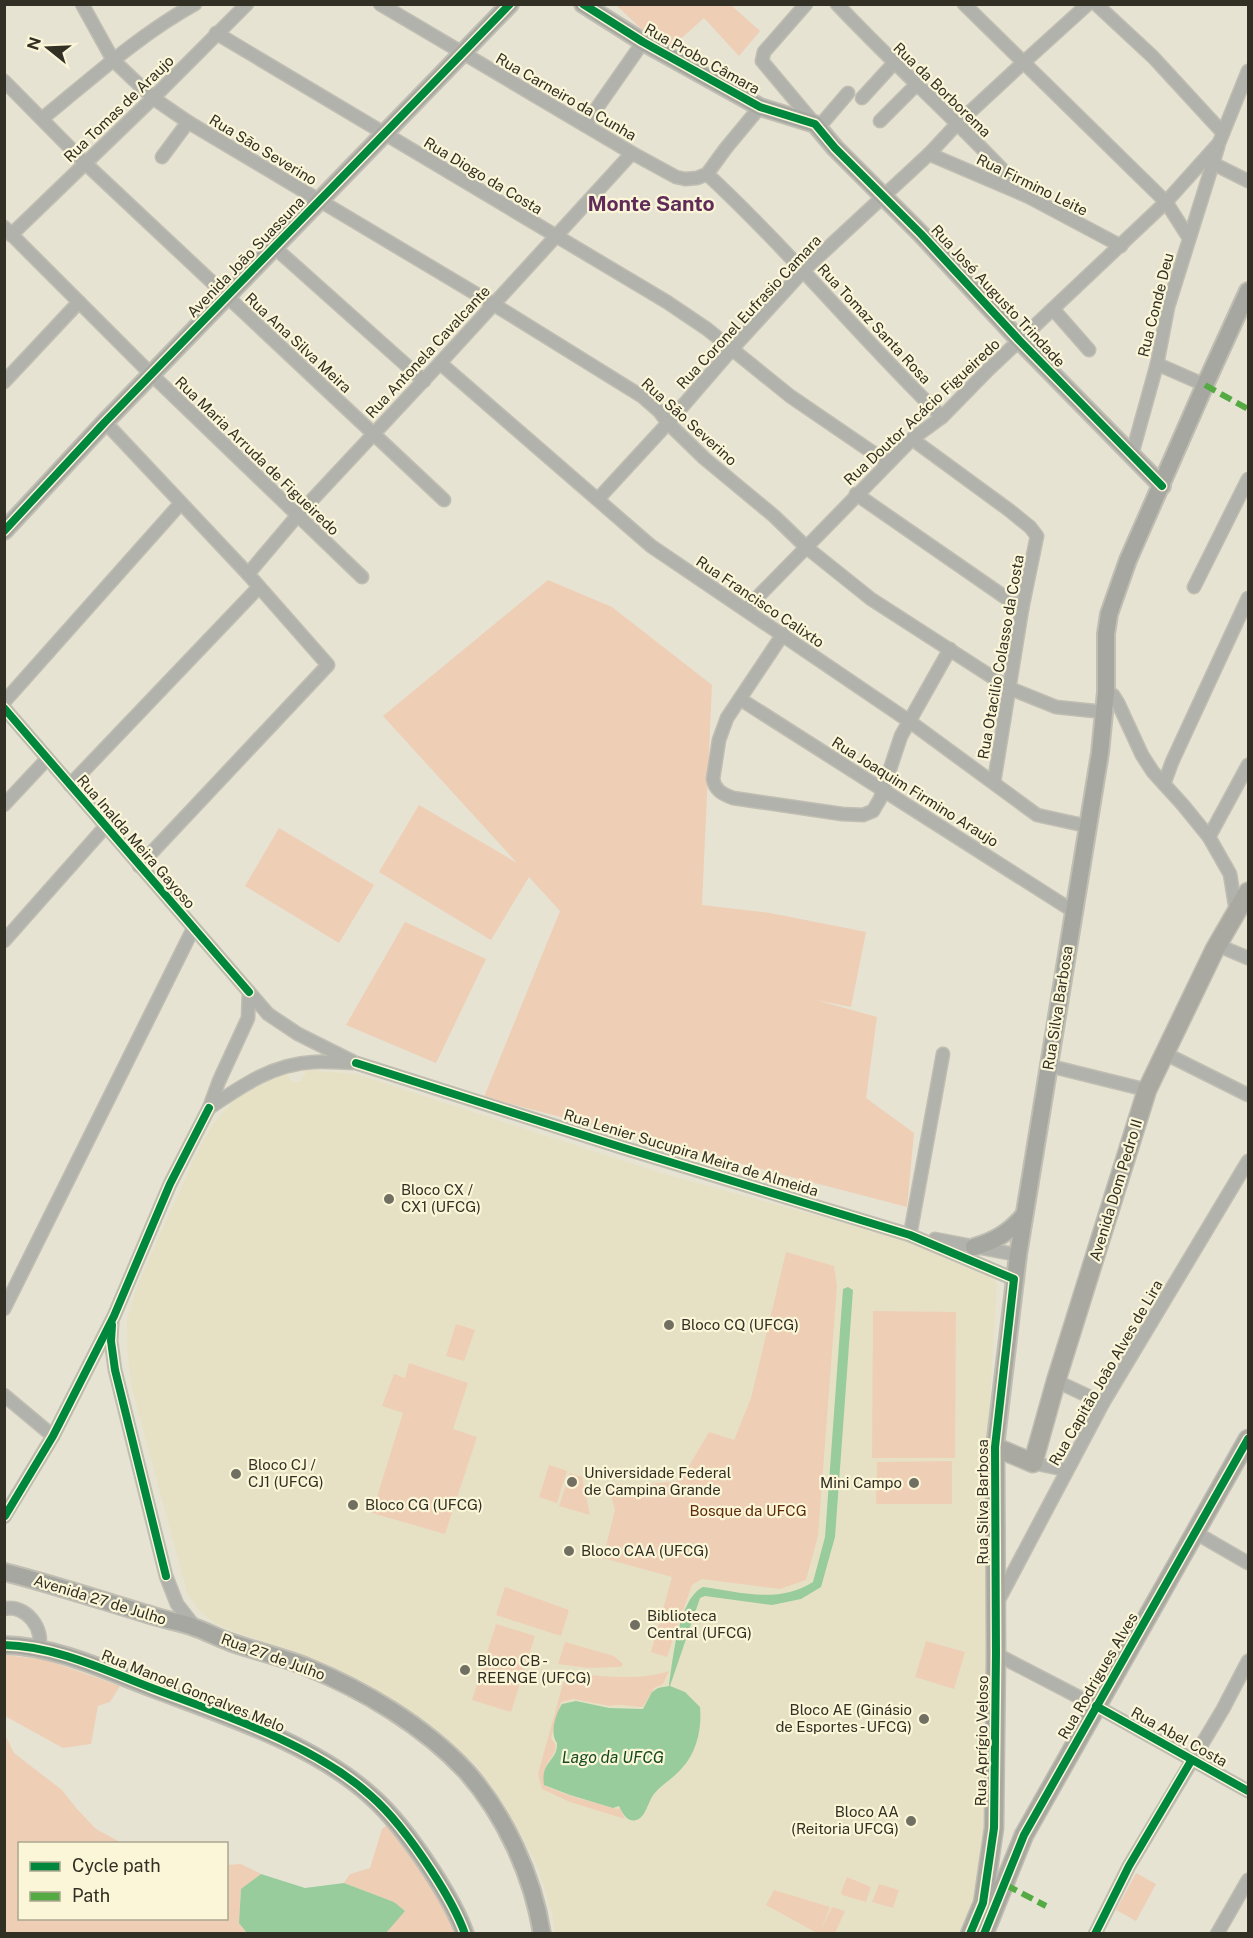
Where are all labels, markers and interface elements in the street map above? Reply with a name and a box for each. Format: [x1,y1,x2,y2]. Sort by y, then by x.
north arrow [18,18,78,78]
street label: Rua Probo Câmara [642,20,763,97]
text: N [23,35,45,52]
street label: Rua da Borborema [890,39,995,140]
street label: Rua Carneiro da Cunha [493,49,639,144]
street label: Rua Tomas de Araujo [60,52,177,165]
street label: Rua São Severino [207,111,320,188]
street label: Rua Diogo da Costa [421,133,546,218]
street label: Rua Firmino Leite [974,150,1091,219]
district label: Monte Santo [587,191,715,216]
street label: Avenida João Suassuna [183,193,308,321]
street label: Rua José Augusto Trindade [928,221,1069,370]
street label: Rua Coronel Eufrasio Camara [673,231,824,392]
street label: Rua Conde Deu [1134,251,1177,359]
street label: Rua Tomaz Santa Rosa [814,260,934,387]
street label: Rua Antonela Cavalcante [362,282,493,421]
street label: Rua Ana Silva Meira [242,289,355,396]
street label: Rua Doutor Acácio Figueiredo [840,335,1003,488]
street label: Rua Maria Arruda de Figueiredo [172,373,343,538]
street label: Rua São Severino [638,374,740,469]
street label: Rua Francisco Calixto [693,552,827,651]
street label: Rua Otacilio Colasso da Costa [974,553,1027,760]
street label: Rua Joaquim Firmino Araujo [829,733,1002,850]
street label: Rua Inalda Meira Gayoso [74,771,199,912]
street label: Rua Silva Barbosa [1039,945,1076,1071]
street label: Rua Lenier Sucupira Meira de Almeida [562,1106,820,1199]
street label: Avenida Dom Pedro II [1086,1117,1145,1263]
place label: Bloco CX / CX1 (UFCG) [401,1181,481,1215]
marker: Bloco CX / CX1 (UFCG) [382,1192,396,1206]
street label: Rua Capitão João Alves de Lira [1045,1277,1166,1469]
place label: Bloco CQ (UFCG) [681,1316,799,1333]
marker: Bloco CQ (UFCG) [662,1318,676,1332]
street label: Rua Silva Barbosa [974,1439,991,1565]
place label: Bloco CJ / CJ1 (UFCG) [248,1456,324,1490]
place label: Universidade Federal de Campina Grande [584,1464,731,1498]
marker: Bloco CJ / CJ1 (UFCG) [229,1467,243,1481]
place label: Mini Campo [820,1474,902,1491]
marker: Universidade Federal de Campina Grande [565,1475,579,1489]
marker: Mini Campo [907,1476,921,1490]
place label: Bloco CG (UFCG) [365,1496,483,1513]
marker: Bloco CG (UFCG) [346,1498,360,1512]
park label: Bosque da UFCG [689,1502,807,1519]
place label: Bloco CAA (UFCG) [581,1542,709,1559]
marker: Bloco CAA (UFCG) [562,1544,576,1558]
street label: Avenida 27 de Julho [32,1571,168,1628]
place label: Biblioteca Central (UFCG) [647,1607,752,1641]
street label: Rua Rodrigues Alves [1054,1609,1141,1742]
marker: Biblioteca Central (UFCG) [628,1618,642,1632]
street label: Rua 27 de Julho [219,1630,327,1683]
street label: Rua Manoel Gonçalves Melo [99,1646,287,1735]
place label: Bloco CB - REENGE (UFCG) [477,1652,591,1686]
marker: Bloco CB - REENGE (UFCG) [458,1663,472,1677]
street label: Rua Aprígio Veloso [972,1675,991,1807]
place label: Bloco AE (Ginásio de Esportes - UFCG) [775,1701,912,1735]
street label: Rua Abel Costa [1128,1703,1230,1770]
marker: Bloco AE (Ginásio de Esportes - UFCG) [917,1712,931,1726]
water label: Lago da UFCG [562,1748,664,1767]
place label: Bloco AA (Reitoria UFCG) [791,1803,899,1837]
marker: Bloco AA (Reitoria UFCG) [904,1814,918,1828]
legend [18,1842,228,1920]
text: Cycle path [72,1855,161,1876]
text: Path [72,1885,110,1906]

